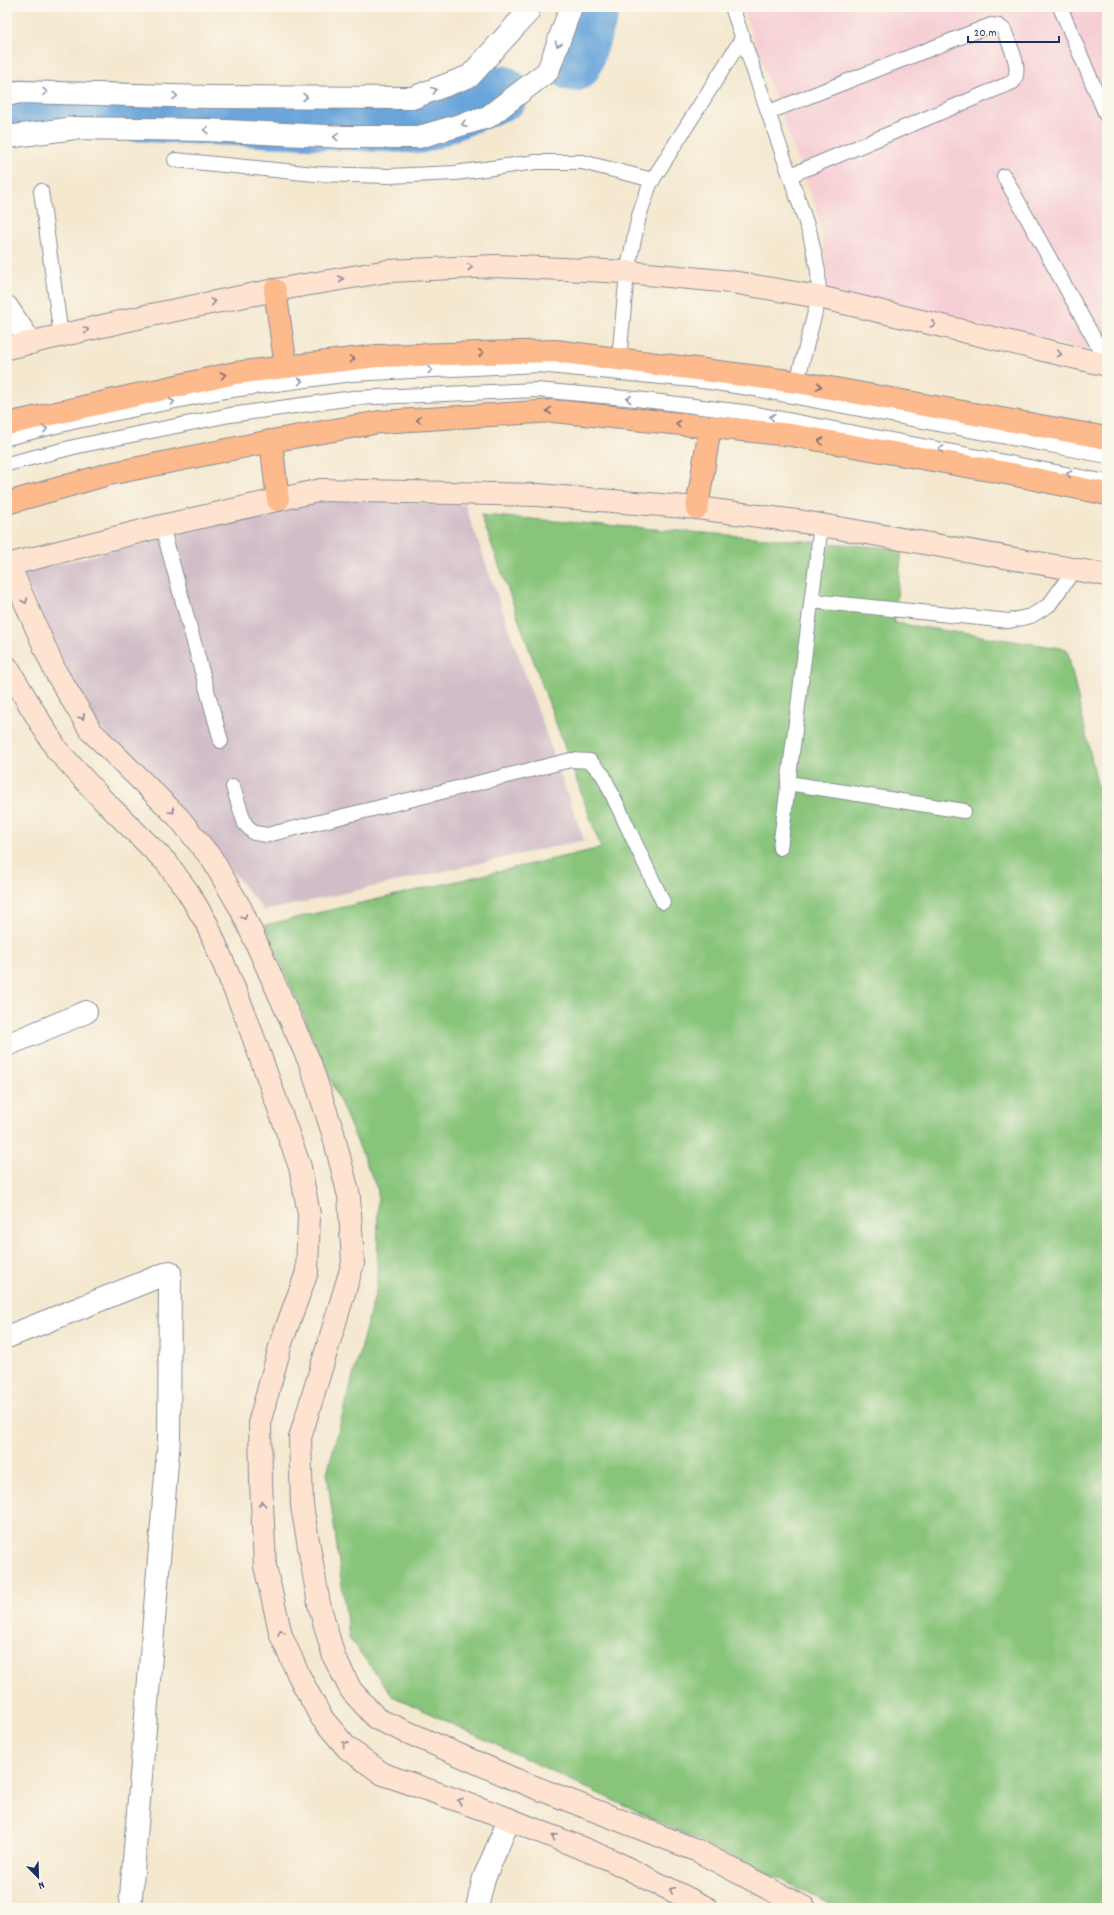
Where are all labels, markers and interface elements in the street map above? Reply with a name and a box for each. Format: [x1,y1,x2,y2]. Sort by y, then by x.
scale bar [968,18,1059,44]
text: 20 m [974,25,997,42]
one-way arrow [554,40,563,47]
one-way arrow [430,86,437,94]
one-way arrow [42,88,48,96]
one-way arrow [172,92,178,100]
one-way arrow [302,93,308,101]
one-way arrow [460,119,467,128]
one-way arrow [203,126,209,134]
one-way arrow [333,132,339,141]
one-way arrow [467,263,473,271]
one-way arrow [338,275,344,283]
one-way arrow [210,299,216,307]
one-way arrow [929,319,936,327]
one-way arrow [83,326,89,334]
one-way arrow [478,349,484,357]
one-way arrow [1056,349,1062,357]
one-way arrow [348,355,355,364]
one-way arrow [427,366,433,374]
one-way arrow [219,372,226,380]
one-way arrow [297,376,303,385]
one-way arrow [816,381,822,390]
one-way arrow [626,394,632,403]
one-way arrow [169,398,175,406]
one-way arrow [546,407,552,415]
one-way arrow [769,413,775,422]
one-way arrow [416,415,422,424]
one-way arrow [675,419,681,428]
one-way arrow [42,425,48,433]
one-way arrow [818,437,824,446]
one-way arrow [938,446,944,454]
one-way arrow [1066,470,1072,479]
one-way arrow [20,597,28,604]
one-way arrow [78,713,85,720]
one-way arrow [167,806,175,814]
one-way arrow [240,914,248,921]
one-way arrow [258,1501,266,1507]
one-way arrow [277,1629,286,1636]
one-way arrow [342,1741,349,1749]
one-way arrow [456,1798,463,1806]
one-way arrow [550,1834,558,1842]
north arrow [18,1857,58,1897]
text: N [35,1876,47,1893]
one-way arrow [669,1888,676,1895]

